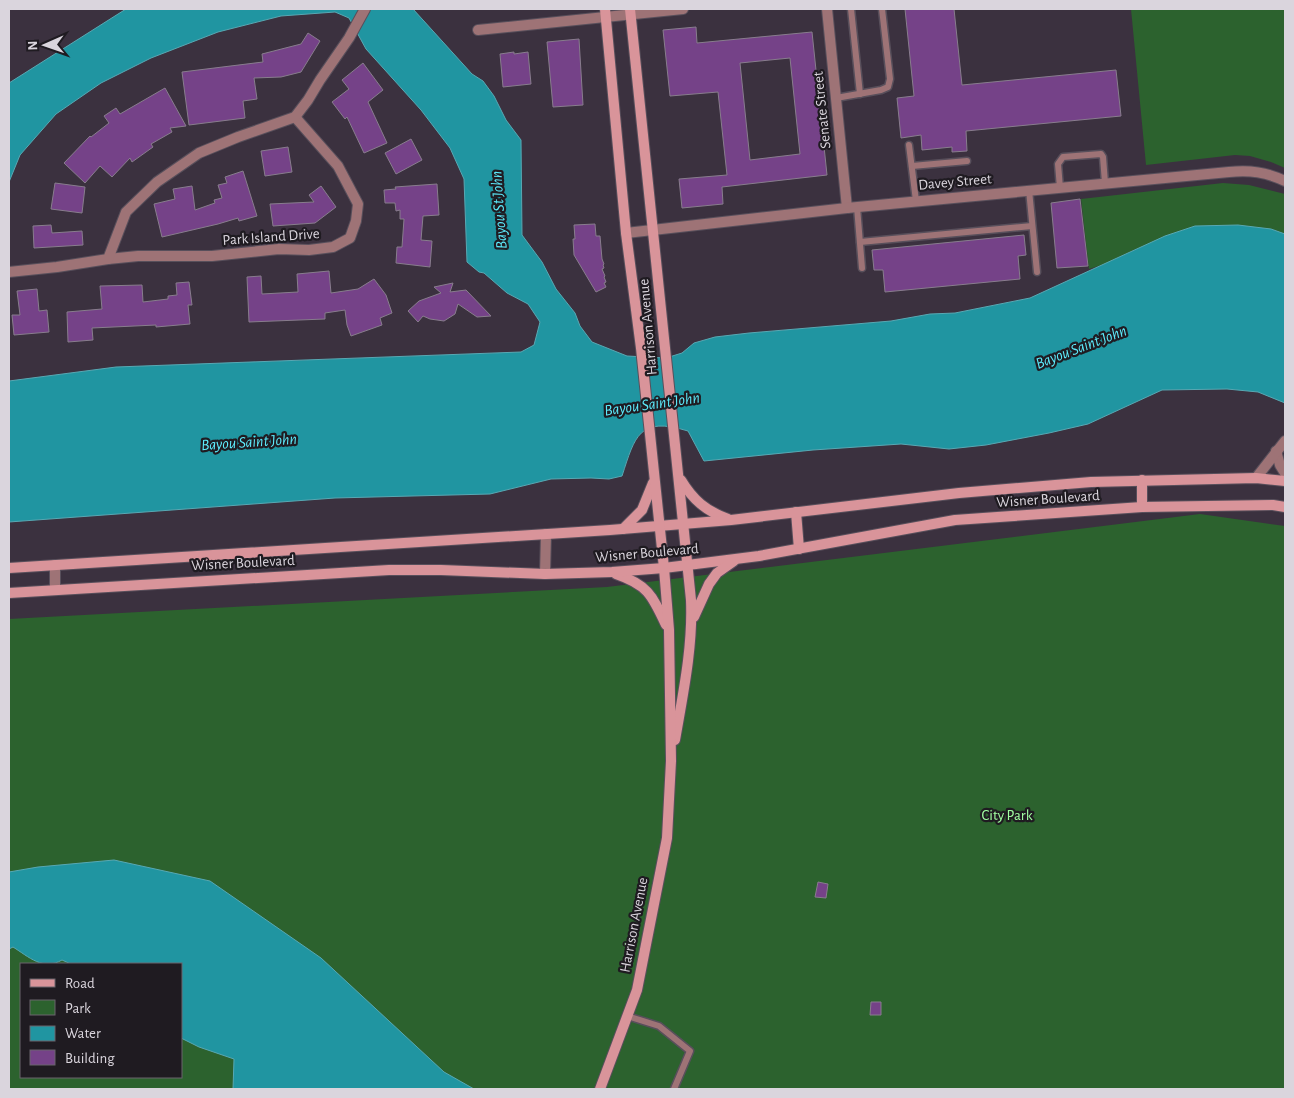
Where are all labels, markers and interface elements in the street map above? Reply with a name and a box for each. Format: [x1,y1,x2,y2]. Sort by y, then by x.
north arrow [20,20,70,70]
text: N [26,40,40,51]
street label: Senate Street [810,70,834,149]
water label: Bayou St John [488,170,510,250]
street label: Davey Street [918,171,993,193]
street label: Park Island Drive [222,226,320,248]
street label: Harrison Avenue [636,278,660,376]
water label: Bayou Saint John [1033,322,1129,372]
water label: Bayou Saint John [603,389,701,419]
water label: Bayou Saint John [200,431,298,453]
street label: Wisner Boulevard [996,488,1100,510]
street label: Wisner Boulevard [595,541,699,565]
street label: Wisner Boulevard [191,553,295,573]
park label: City Park [982,808,1033,823]
street label: Harrison Avenue [617,876,651,974]
legend [20,963,182,1078]
text: Road [65,976,95,991]
text: Park [65,1001,91,1016]
text: Water [65,1026,101,1041]
text: Building [65,1051,115,1066]

